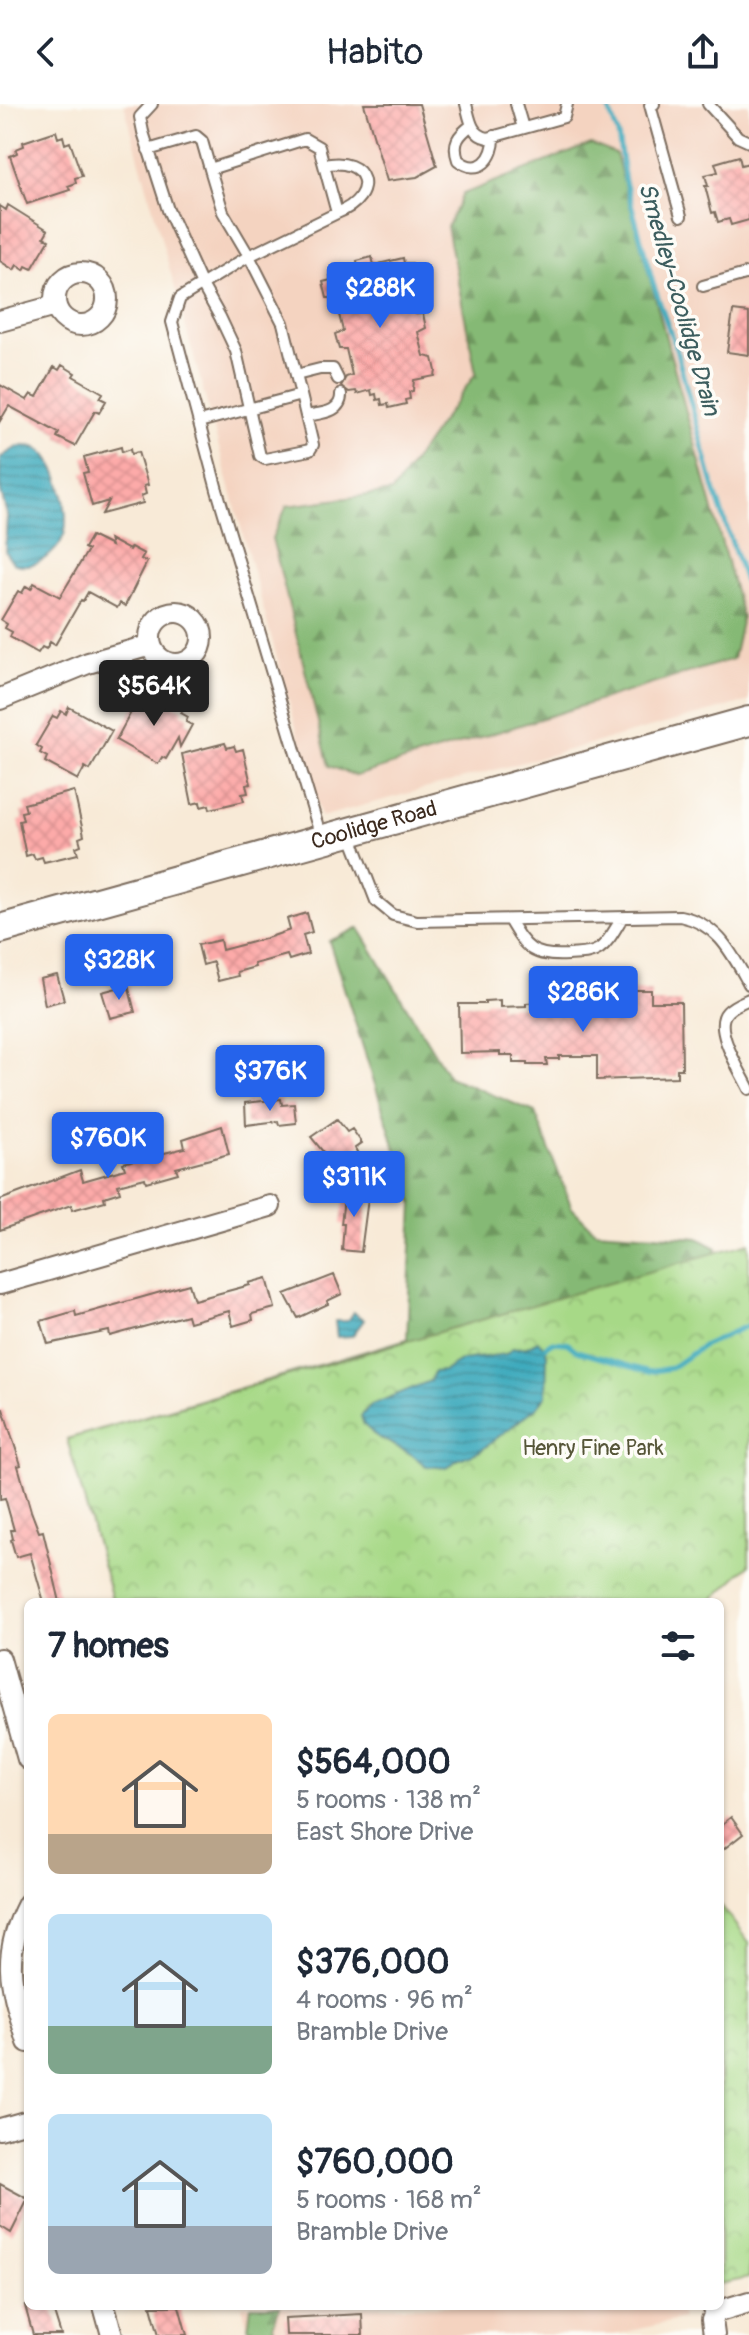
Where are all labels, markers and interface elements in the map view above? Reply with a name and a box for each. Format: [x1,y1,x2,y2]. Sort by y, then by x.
icon: back [24,30,68,74]
text: Habito [326,30,423,75]
icon: share [681,30,725,74]
water label: Smedley-Coolidge Drain [632,179,726,420]
pin: $288K [324,262,436,330]
text: $288K [345,272,415,304]
pin: $564K [98,660,210,728]
text: $564K [117,670,191,702]
street label: Coolidge Road [308,794,440,856]
pin: $328K [63,934,175,1002]
text: $328K [83,944,155,976]
pin: $286K [527,966,639,1034]
text: $286K [547,976,619,1008]
pin: $376K [214,1045,326,1113]
text: $376K [233,1055,307,1087]
pin: $760K [52,1112,164,1180]
text: $760K [70,1122,146,1154]
pin: $311K [298,1151,410,1219]
text: $311K [322,1161,386,1193]
park label: Henry Fine Park [522,1434,664,1462]
icon: filters [656,1624,700,1668]
text: 7 homes [48,1625,169,1668]
text: $564,000 [296,1741,451,1784]
icon: home [112,1746,208,1842]
text: 5 rooms · 138 m² [296,1784,481,1816]
text: East Shore Drive [296,1816,473,1848]
text: $376,000 [296,1941,449,1984]
icon: home [112,1946,208,2042]
text: 4 rooms · 96 m² [296,1984,473,2016]
text: Bramble Drive [296,2016,448,2048]
text: $760,000 [296,2141,454,2184]
icon: home [112,2146,208,2242]
text: 5 rooms · 168 m² [296,2184,482,2216]
text: Bramble Drive [296,2216,448,2248]

